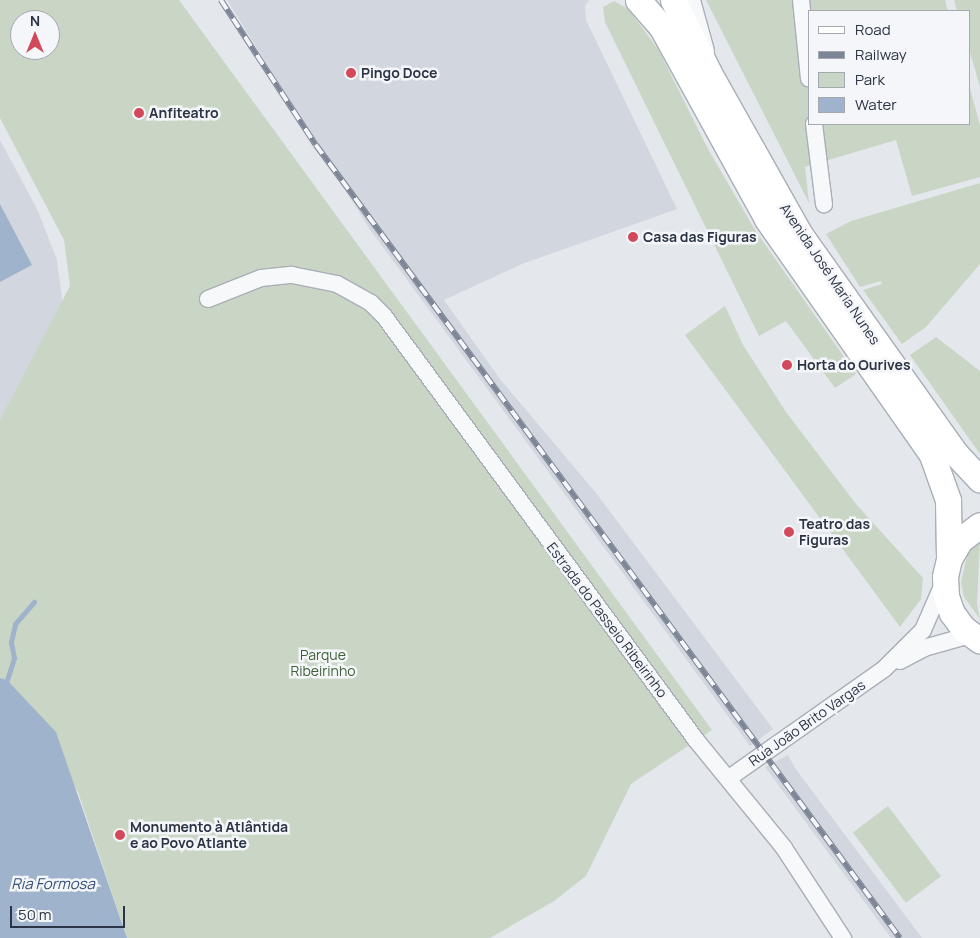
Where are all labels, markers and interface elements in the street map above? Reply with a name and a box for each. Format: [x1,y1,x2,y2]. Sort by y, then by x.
north arrow [10,10,60,60]
legend [808,10,970,125]
text: N [30,11,40,30]
text: Road [855,19,891,40]
text: Railway [855,44,907,65]
place label: Pingo Doce [361,65,437,81]
marker: Pingo Doce [345,67,357,79]
text: Park [855,69,885,90]
text: Water [855,94,897,115]
place label: Anfiteatro [149,105,219,121]
marker: Anfiteatro [133,107,145,119]
street label: Avenida José Maria Nunes [776,200,884,348]
place label: Casa das Figuras [643,229,757,245]
marker: Casa das Figuras [627,231,639,243]
place label: Horta do Ourives [797,357,911,373]
marker: Horta do Ourives [781,359,793,371]
place label: Teatro das Figuras [799,516,870,548]
marker: Teatro das Figuras [783,526,795,538]
street label: Estrada do Passeio Ribeirinho [543,539,671,701]
park label: Parque Ribeirinho [290,647,356,680]
street label: Rua João Brito Vargas [745,676,869,770]
place label: Monumento à Atlântida e ao Povo Atlante [130,819,288,852]
marker: Monumento à Atlântida e ao Povo Atlante [114,829,126,841]
water label: Ria Formosa [11,875,95,893]
scale bar [12,896,128,928]
text: 50 m [18,904,52,925]

